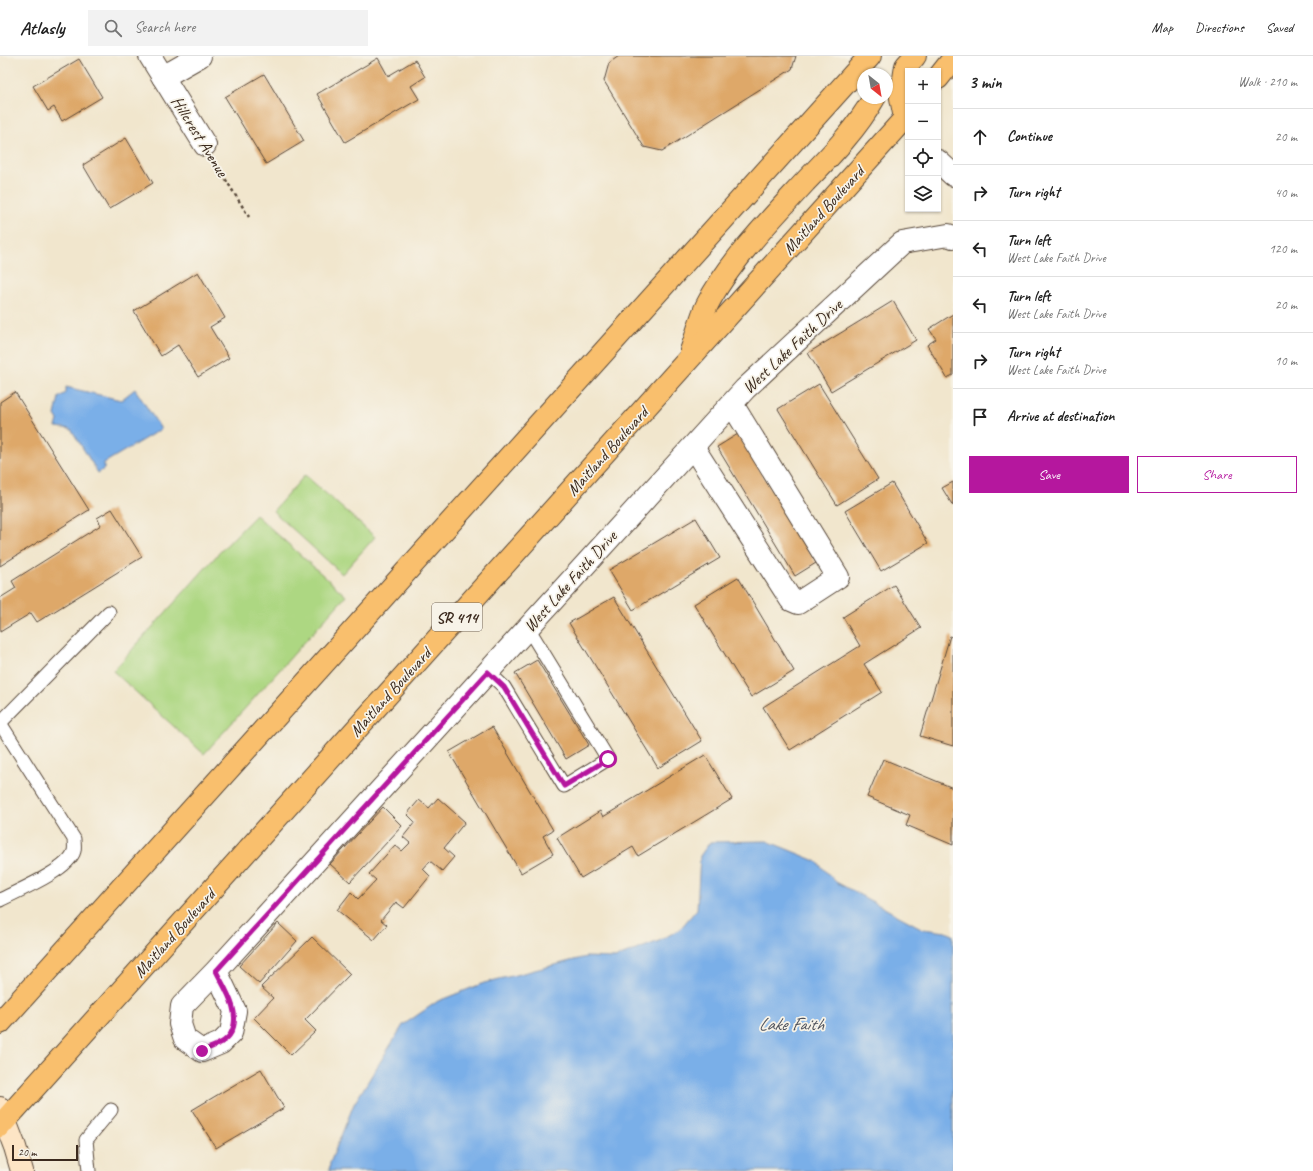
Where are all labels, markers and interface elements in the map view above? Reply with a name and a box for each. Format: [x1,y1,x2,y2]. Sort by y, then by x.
search box [88,10,368,46]
text: Atlasly [20,16,64,40]
icon: search [102,17,124,39]
text: Search here [134,18,195,37]
text: Map [1152,19,1173,36]
text: Directions [1195,19,1244,36]
text: Saved [1266,19,1293,36]
north arrow [857,68,893,104]
map controls [905,68,941,212]
button: + [905,68,941,104]
text: 3 min [969,72,1002,93]
text: Walk · 210 m [1238,74,1297,90]
street label: Hillcrest Avenue [166,92,233,182]
button: − [905,104,941,140]
icon: ahead [969,126,991,148]
text: Continue [1007,127,1052,146]
text: 20 m [1275,129,1297,145]
button: locate [905,140,941,176]
street label: Maitland Boulevard [778,159,871,259]
button: layers [905,176,941,212]
icon: right [969,182,991,204]
text: Turn right [1007,183,1060,202]
text: 40 m [1275,185,1297,201]
text: Turn left [1007,231,1050,250]
icon: left [969,238,991,260]
text: 120 m [1269,241,1297,257]
text: West Lake Faith Drive [1007,250,1106,266]
text: Turn left [1007,287,1050,306]
street label: West Lake Faith Drive [738,294,848,398]
icon: left [969,294,991,316]
text: 20 m [1275,297,1297,313]
text: West Lake Faith Drive [1007,306,1106,322]
text: Turn right [1007,343,1060,362]
icon: right [969,350,991,372]
text: 10 m [1275,353,1297,369]
text: West Lake Faith Drive [1007,362,1106,378]
street label: Maitland Boulevard [562,400,655,500]
icon: arrive [969,406,991,428]
text: Arrive at destination [1007,407,1114,426]
button: Save [969,456,1129,493]
button: Share [1137,456,1297,493]
street label: West Lake Faith Drive [519,525,622,636]
road number: SR 414 [432,603,482,631]
street label: Maitland Boulevard [345,641,438,741]
route start [599,750,617,768]
street label: Maitland Boulevard [129,882,222,982]
water label: Lake Faith [758,1013,825,1035]
route end [193,1042,211,1060]
scale bar [12,1143,78,1162]
text: 20 m [18,1145,37,1159]

